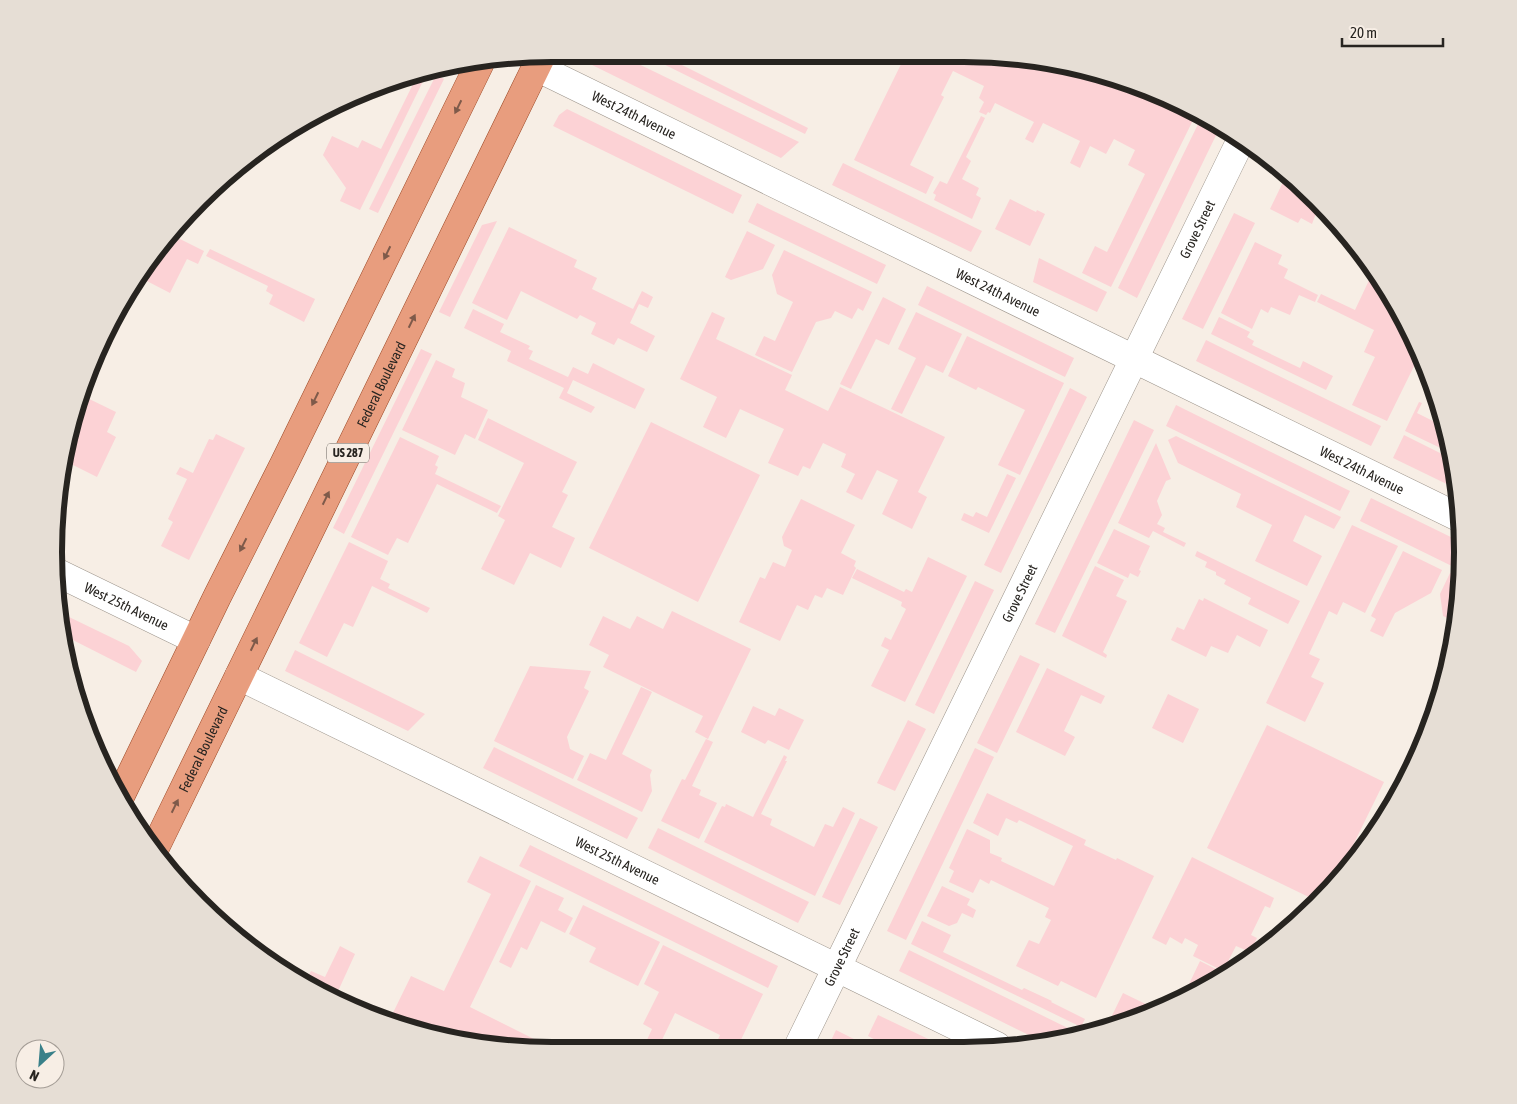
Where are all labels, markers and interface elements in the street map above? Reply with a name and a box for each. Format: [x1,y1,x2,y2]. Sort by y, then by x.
scale bar [1342,15,1443,47]
text: 20 m [1350,24,1377,41]
street label: West 24th Avenue [589,87,679,142]
one-way arrow [454,100,462,114]
street label: Grove Street [1176,198,1218,261]
one-way arrow [382,246,390,260]
street label: West 24th Avenue [953,265,1043,320]
one-way arrow [408,314,416,328]
street label: Federal Boulevard [354,339,409,430]
one-way arrow [311,392,319,406]
road number: US 287 [327,443,369,462]
street label: West 24th Avenue [1317,443,1407,497]
one-way arrow [322,491,330,505]
one-way arrow [239,537,247,552]
street label: Grove Street [999,562,1041,625]
street label: West 25th Avenue [82,579,171,633]
one-way arrow [250,637,258,652]
street label: Federal Boulevard [175,704,231,795]
one-way arrow [172,799,180,813]
street label: West 25th Avenue [573,833,662,888]
street label: Grove Street [821,925,863,989]
north arrow [15,1039,65,1089]
text: N [27,1067,42,1085]

